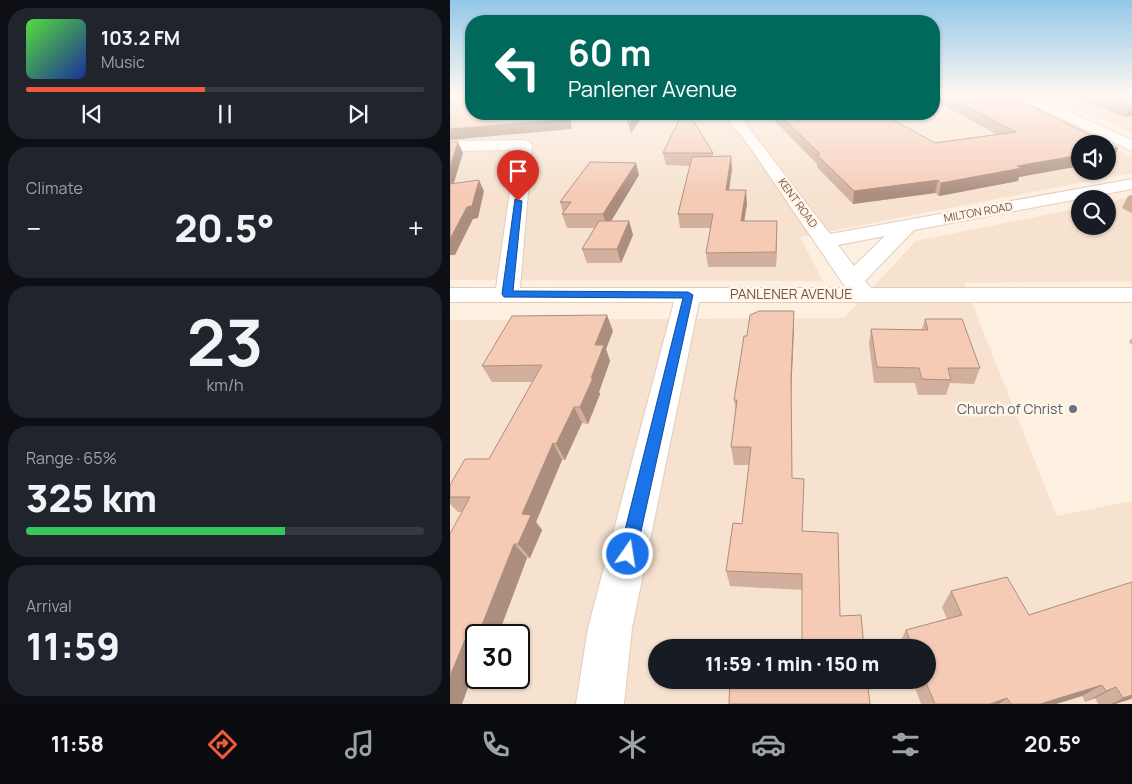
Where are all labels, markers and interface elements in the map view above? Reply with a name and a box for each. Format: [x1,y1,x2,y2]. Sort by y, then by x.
text: 103.2 FM [101,25,180,51]
text: 60 m [568,29,651,77]
icon: left [485,35,550,100]
text: Music [101,51,145,73]
text: Panlener Avenue [568,74,737,104]
icon: previous [78,100,106,128]
icon: pause [211,100,239,128]
icon: next [344,100,372,128]
map controls [1071,135,1116,235]
button: sound [1071,135,1116,180]
pin [497,150,539,201]
icon: arrive [504,157,532,185]
street label: KENT ROAD [775,175,821,230]
text: Climate [26,177,83,199]
button: search [1071,190,1116,235]
street label: MILTON ROAD [942,198,1013,225]
text: 20.5° [174,201,275,253]
text: − [26,209,41,247]
text: + [408,209,424,247]
street label: PANLENER AVENUE [730,284,852,303]
text: 23 [187,297,263,386]
text: km/h [206,374,244,396]
place label: Church of Christ [957,399,1063,418]
marker: Church of Christ [1067,403,1079,415]
text: Range · 65% [26,447,117,469]
text: 325 km [26,471,157,523]
position arrow [601,527,653,579]
text: Arrival [26,595,72,617]
text: 11:59 [26,619,120,671]
speed limit sign: 30 [465,624,530,689]
text: 11:59 · 1 min · 150 m [705,651,879,677]
icon: directions [205,727,240,762]
icon: music [342,727,377,762]
icon: phone [478,727,513,762]
icon: climate [615,727,650,762]
icon: car [751,727,786,762]
icon: filters [888,727,923,762]
text: 11:58 [51,729,104,759]
text: 20.5° [1024,729,1081,759]

